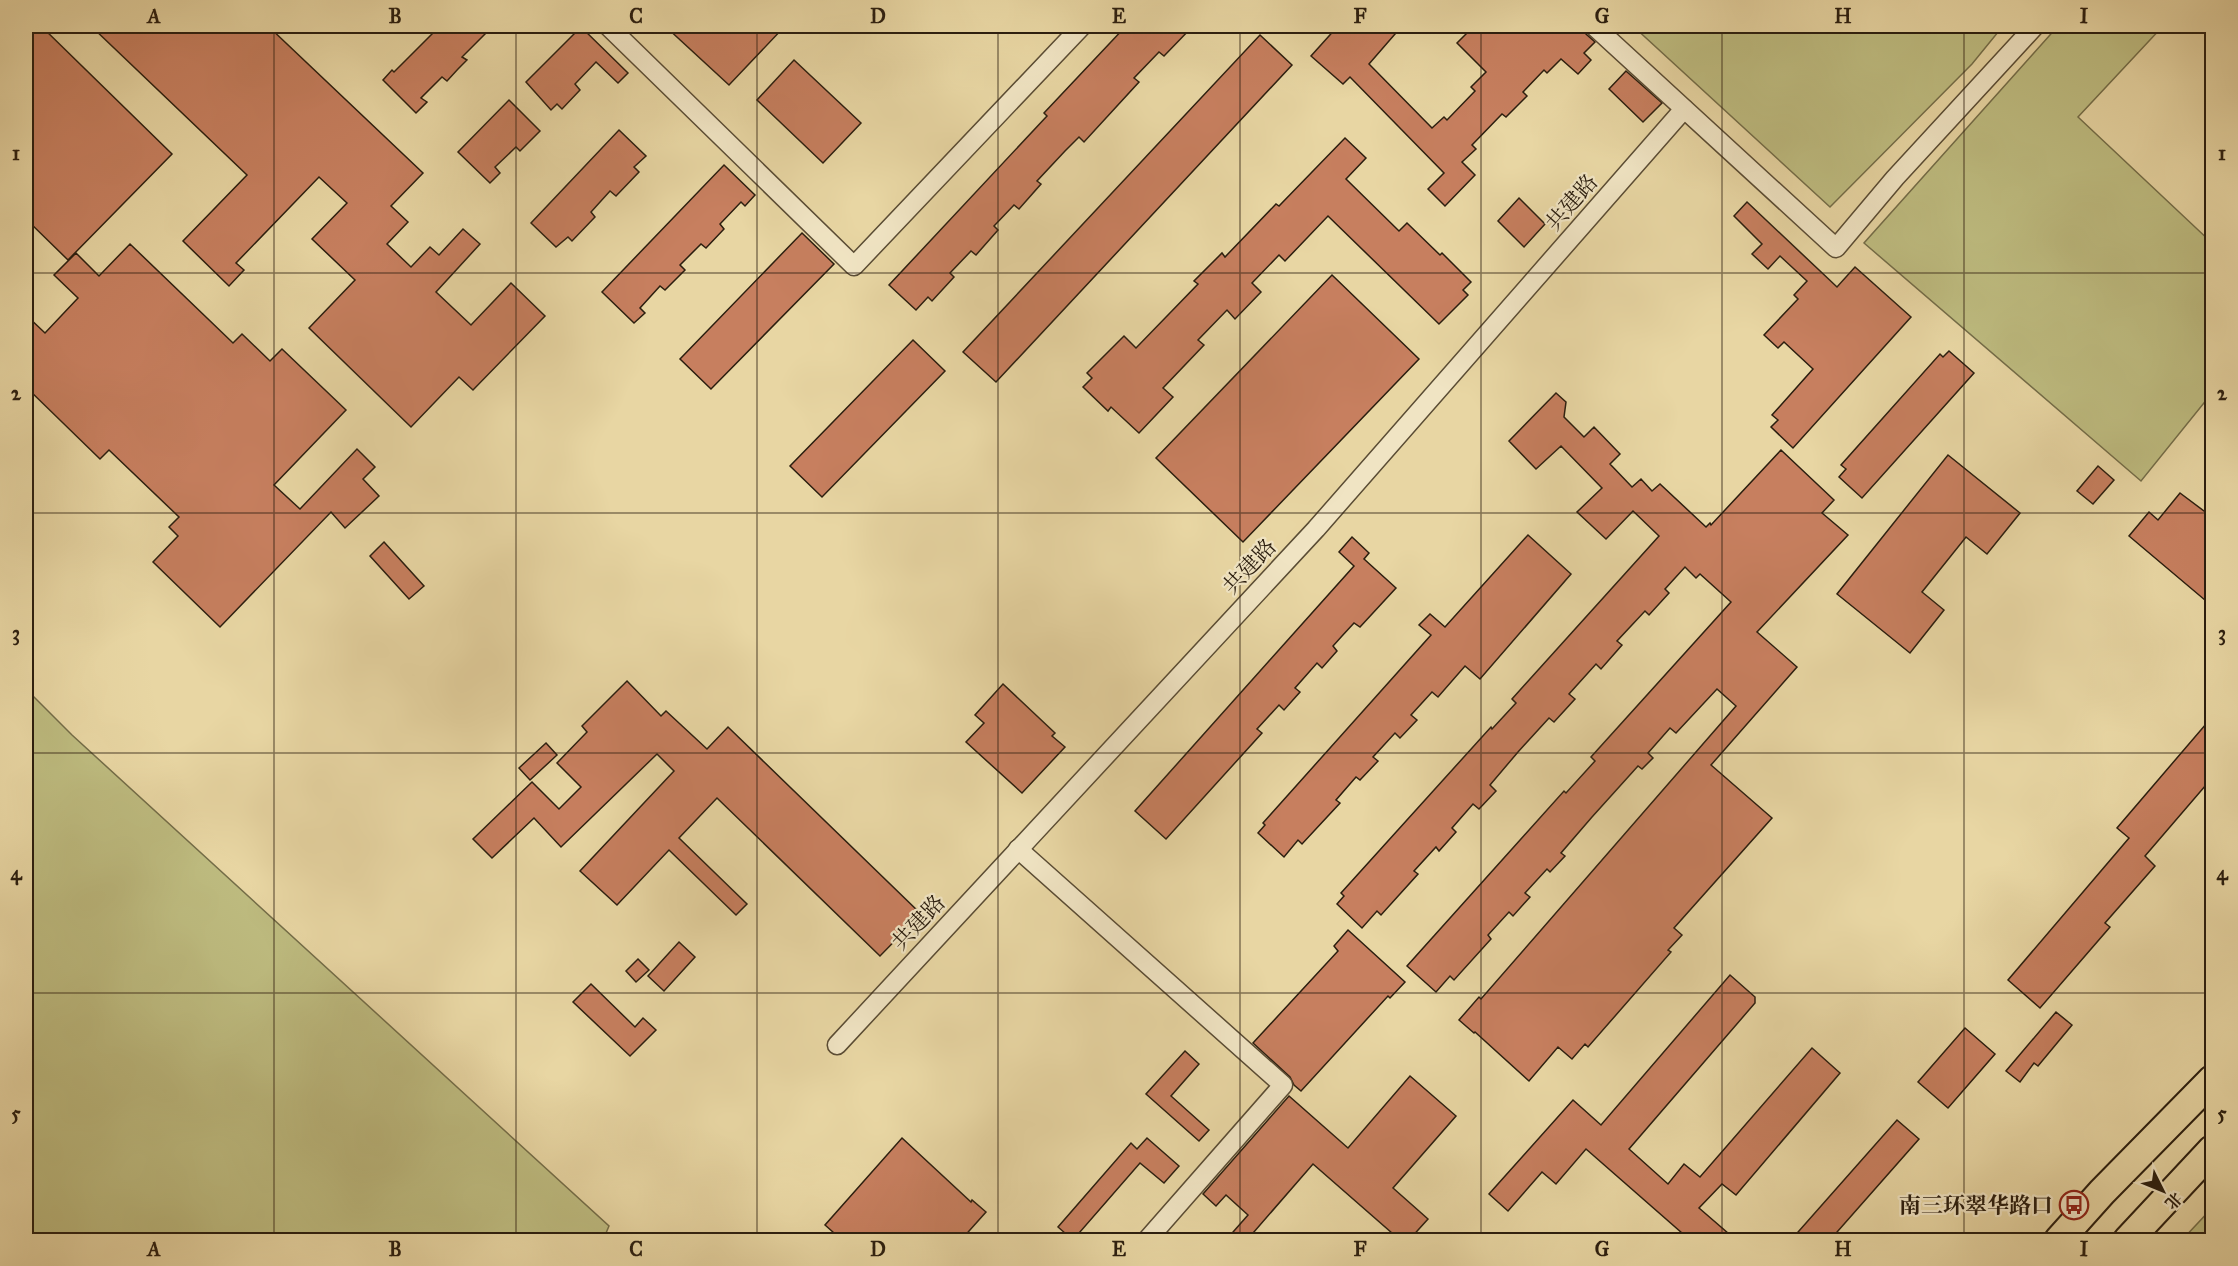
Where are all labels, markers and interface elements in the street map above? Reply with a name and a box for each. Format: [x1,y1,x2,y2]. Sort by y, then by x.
text: A [145,4,161,28]
text: B [388,4,402,28]
text: C [629,4,643,28]
text: D [870,4,886,28]
text: E [1112,4,1127,28]
text: F [1353,4,1367,28]
text: G [1595,4,1610,28]
text: H [1834,4,1852,28]
text: I [2080,4,2089,28]
text: 1 [12,141,20,165]
text: 1 [2218,141,2226,165]
street label: 共建路 [1540,169,1603,236]
text: 2 [11,381,22,405]
text: 2 [2217,381,2228,405]
street label: 共建路 [1217,533,1282,600]
text: 3 [12,621,20,646]
text: 3 [2218,621,2226,646]
text: 4 [10,861,22,886]
text: 4 [2216,861,2228,886]
street label: 共建路 [886,889,951,956]
text: 5 [11,1101,21,1125]
text: 5 [2217,1101,2227,1125]
north arrow [2133,1161,2193,1221]
bus stop icon: 南三环翠华路口 [2058,1189,2090,1221]
text: 北 [2161,1189,2186,1213]
place label: 南三环翠华路口 [1899,1192,2053,1219]
text: A [145,1237,161,1261]
text: B [388,1237,402,1261]
text: C [629,1237,643,1261]
text: D [870,1237,886,1261]
text: E [1112,1237,1127,1261]
text: F [1353,1237,1367,1261]
text: G [1595,1237,1610,1261]
text: H [1834,1237,1852,1261]
text: I [2080,1237,2089,1261]

